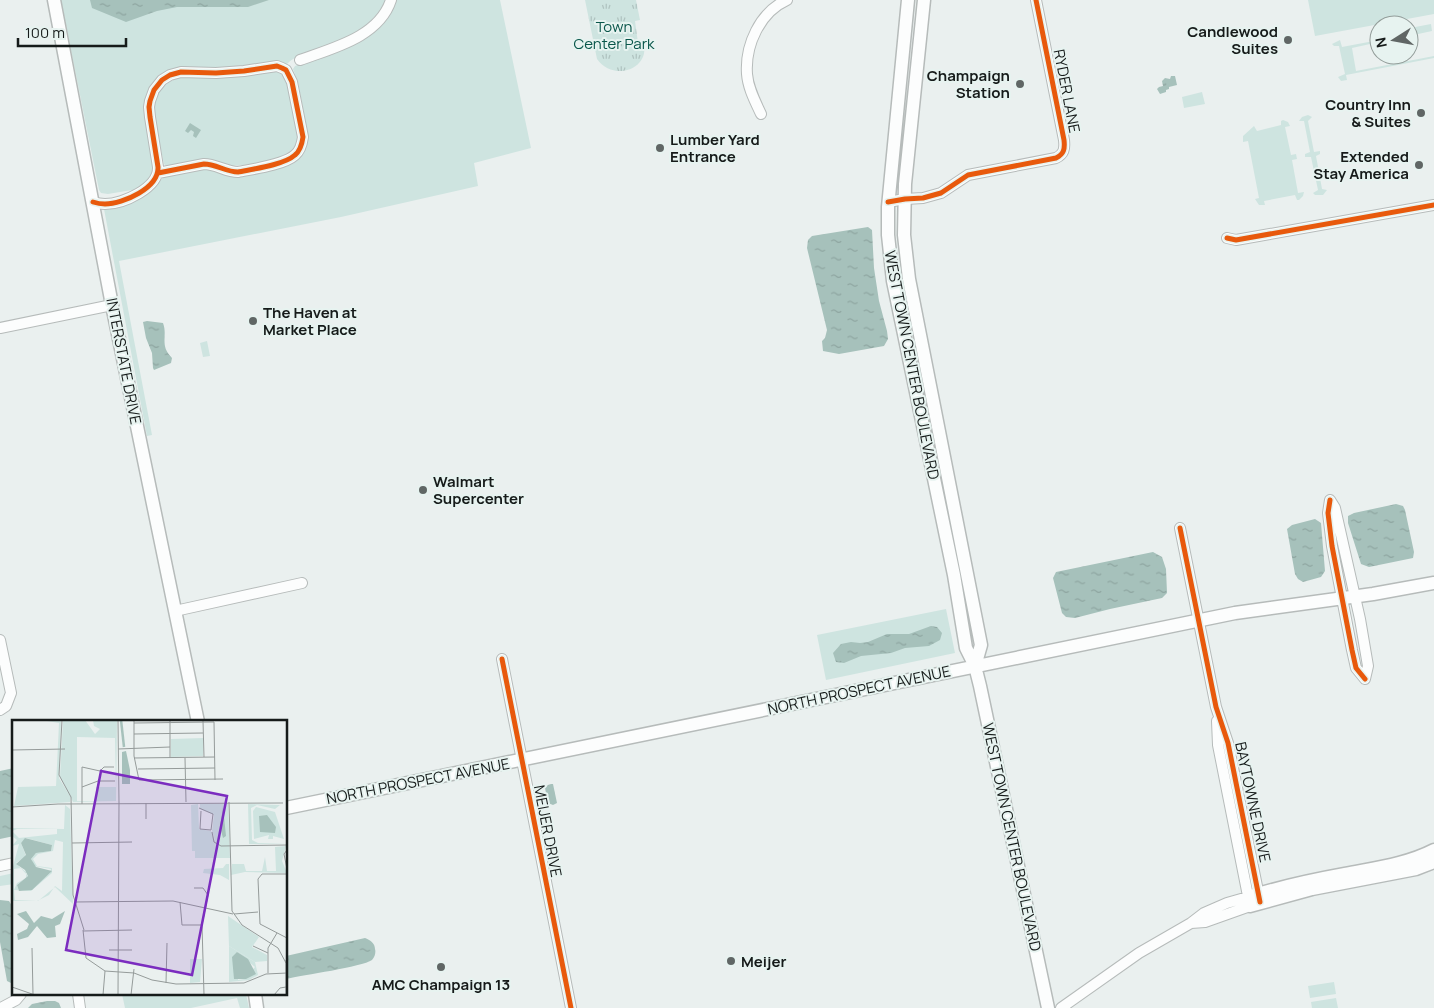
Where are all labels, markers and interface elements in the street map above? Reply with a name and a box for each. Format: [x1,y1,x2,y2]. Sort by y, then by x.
scale bar [18,15,125,47]
north arrow [1369,15,1419,65]
park label: Town Center Park [574,16,655,54]
place label: Candlewood Suites [1187,21,1278,59]
text: 100 m [25,22,65,43]
marker: Candlewood Suites [1282,34,1294,46]
text: N [1370,36,1391,49]
street label: RYDER LANE [1049,47,1085,135]
place label: Champaign Station [927,65,1010,103]
marker: Champaign Station [1014,78,1026,90]
place label: Country Inn & Suites [1325,94,1411,132]
marker: Country Inn & Suites [1415,107,1427,119]
place label: Lumber Yard Entrance [670,129,760,167]
marker: Lumber Yard Entrance [654,142,666,154]
place label: Extended Stay America [1313,146,1409,184]
marker: Extended Stay America [1413,159,1425,171]
street label: WEST TOWN CENTER BOULEVARD [879,249,945,481]
street label: INTERSTATE DRIVE [101,296,147,426]
place label: The Haven at Market Place [263,302,357,340]
marker: The Haven at Market Place [247,315,259,327]
place label: Walmart Supercenter [433,471,524,509]
marker: Walmart Supercenter [417,484,429,496]
street label: NORTH PROSPECT AVENUE [766,660,952,720]
inset map [12,720,288,996]
street label: WEST TOWN CENTER BOULEVARD [978,721,1046,953]
street label: BAYTOWNE DRIVE [1230,740,1276,864]
street label: NORTH PROSPECT AVENUE [325,753,511,809]
street label: MEIJER DRIVE [529,783,567,879]
place label: Meijer [741,951,786,972]
marker: Meijer [725,955,737,967]
marker: AMC Champaign 13 [435,961,447,973]
place label: AMC Champaign 13 [372,974,510,995]

